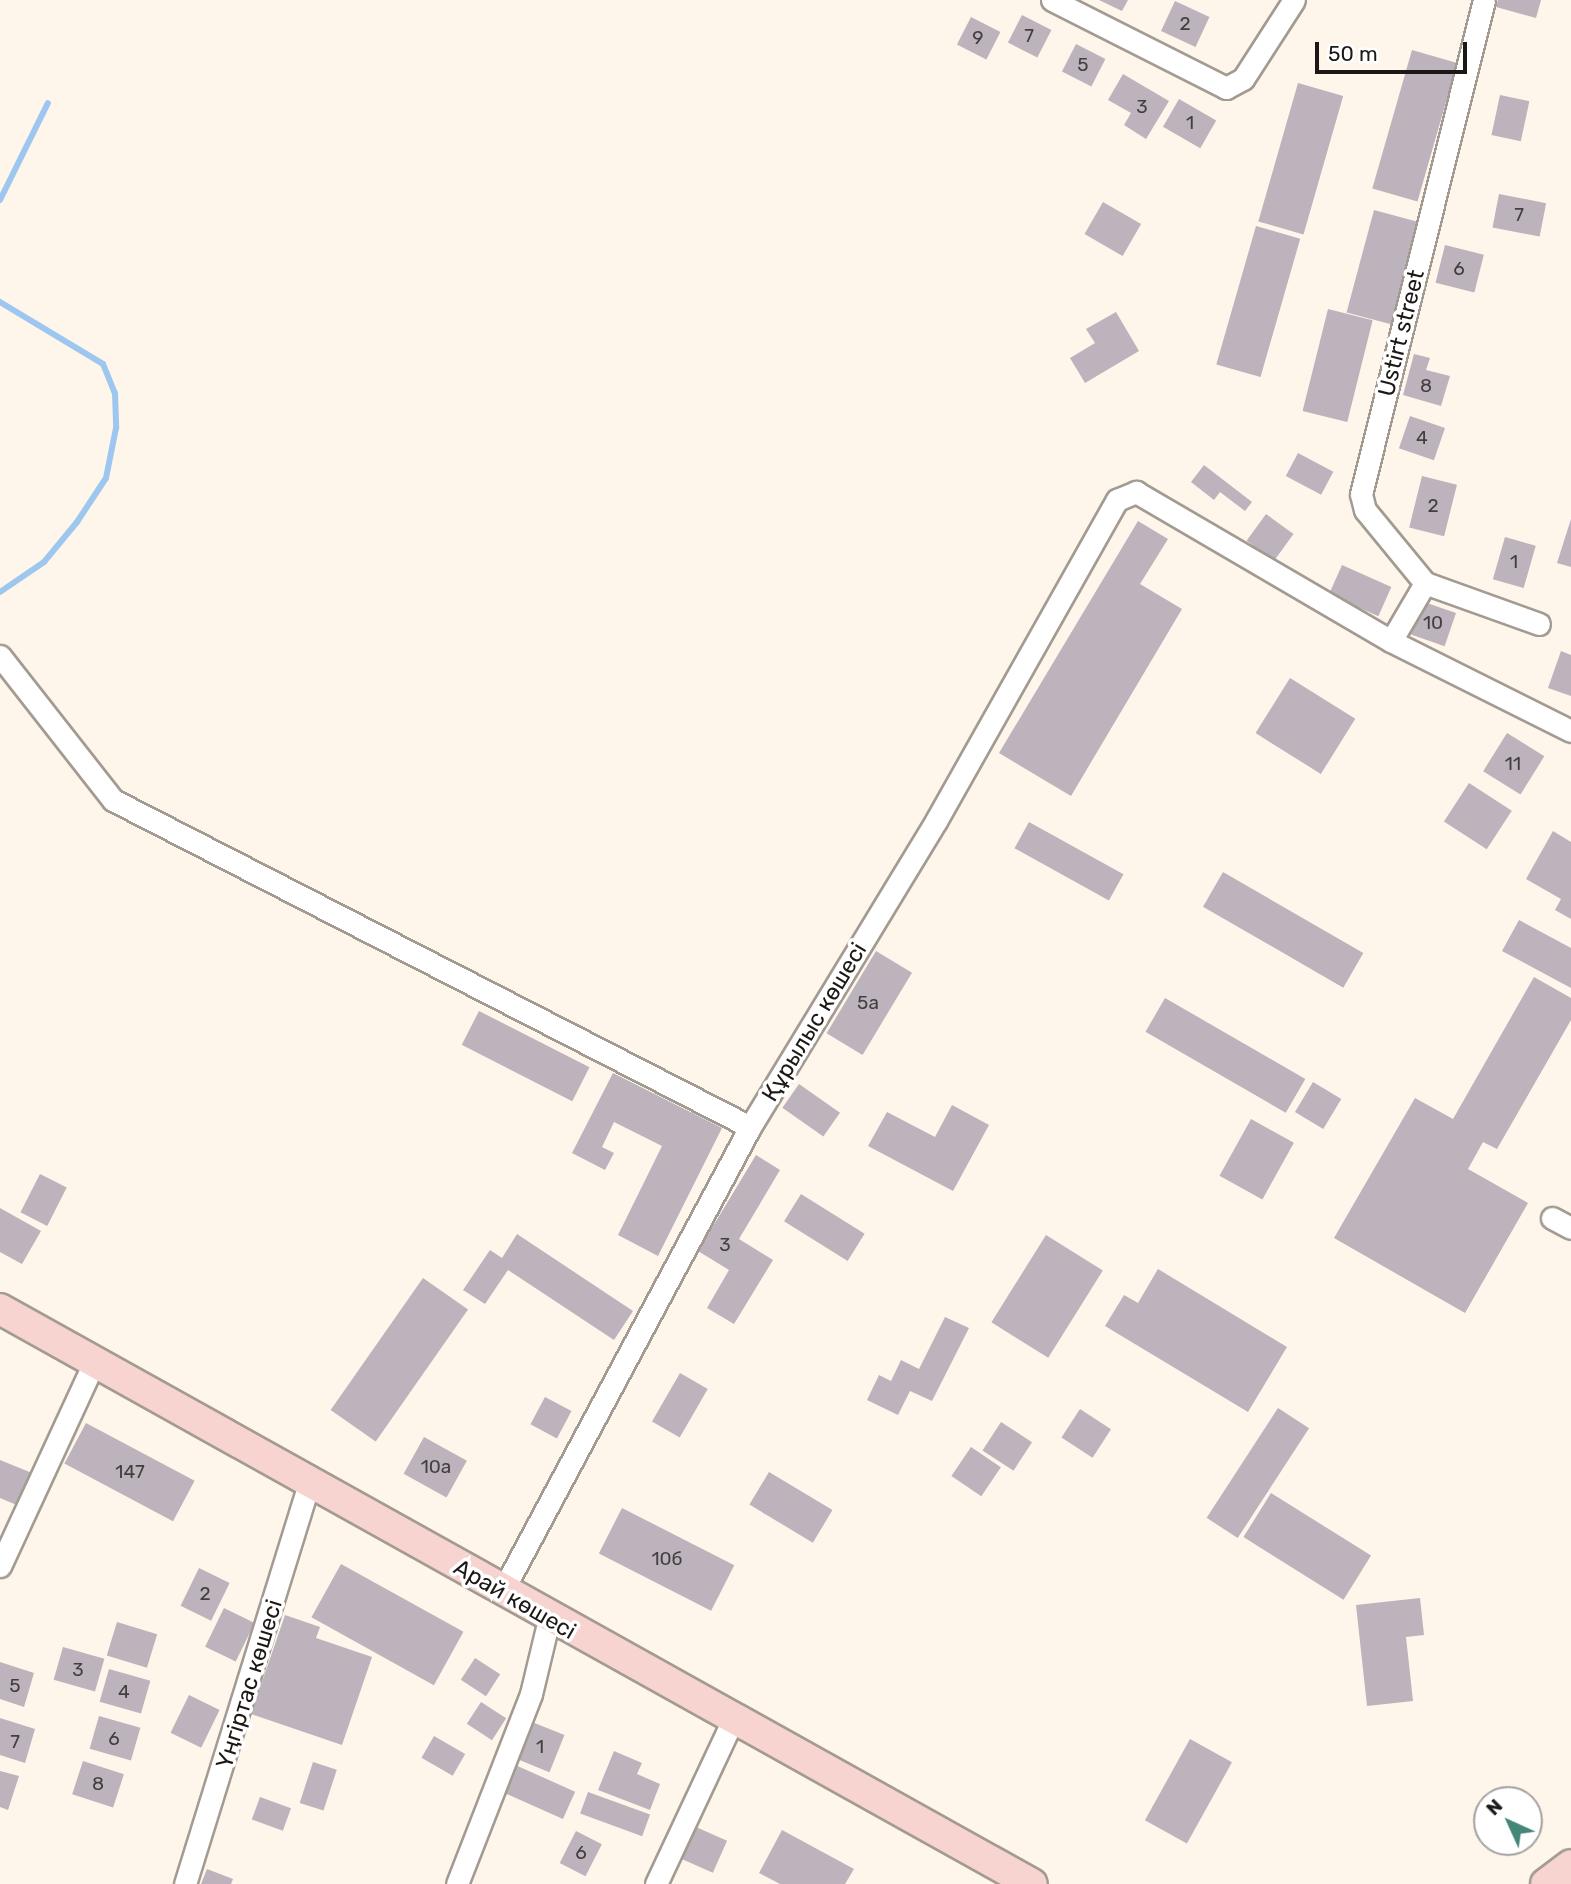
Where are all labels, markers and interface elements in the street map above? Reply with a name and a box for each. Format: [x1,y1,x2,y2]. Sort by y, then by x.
house number: 2 [1179,13,1191,35]
house number: 7 [1024,25,1034,47]
house number: 9 [972,27,984,49]
scale bar [1319,28,1471,72]
text: 50 m [1328,41,1378,66]
house number: 5 [1077,54,1089,76]
house number: 3 [1136,96,1148,118]
house number: 1 [1186,112,1194,134]
house number: 7 [1514,204,1524,226]
house number: 6 [1453,258,1465,280]
street label: Ustirt street [1372,267,1430,399]
house number: 8 [1420,375,1432,397]
house number: 4 [1416,427,1428,449]
house number: 2 [1427,495,1439,517]
house number: 1 [1510,551,1518,573]
house number: 10 [1423,612,1443,634]
house number: 11 [1505,753,1521,775]
street label: Құрылыс көшесі [756,938,872,1106]
house number: 5а [857,992,879,1014]
house number: 3 [719,1234,731,1256]
house number: 10а [421,1456,451,1478]
house number: 147 [115,1461,145,1483]
house number: 10б [651,1548,683,1570]
street label: Арай көшесі [449,1553,581,1645]
house number: 2 [199,1583,211,1605]
street label: Үңгіртас көшесі [210,1596,288,1772]
house number: 3 [72,1659,84,1681]
house number: 5 [9,1675,21,1697]
house number: 4 [118,1681,130,1703]
house number: 6 [108,1728,120,1750]
house number: 7 [10,1731,20,1753]
house number: 1 [536,1736,544,1758]
house number: 8 [92,1773,104,1795]
north arrow [1473,1786,1543,1856]
text: N [1481,1794,1507,1820]
house number: 6 [575,1842,587,1864]

